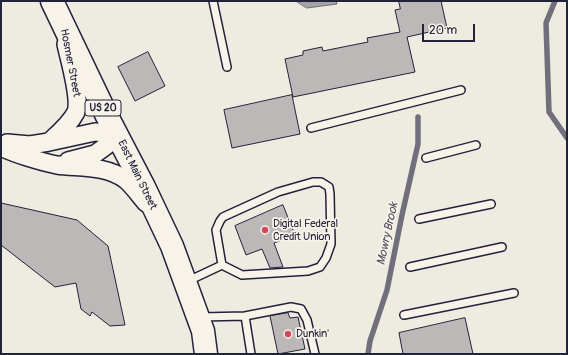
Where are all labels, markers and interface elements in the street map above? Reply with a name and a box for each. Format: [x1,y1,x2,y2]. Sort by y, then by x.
scale bar [424,16,477,42]
text: 20 m [429,23,457,38]
street label: Hosmer Street [57,28,83,98]
road number: US 20 [85,100,121,116]
street label: East Main Street [114,138,160,212]
water label: Mowry Brook [374,201,402,267]
place label: Digital Federal Credit Union [273,217,338,243]
marker: Digital Federal Credit Union [260,225,270,235]
place label: Dunkin' [296,327,329,341]
marker: Dunkin' [283,329,293,339]

